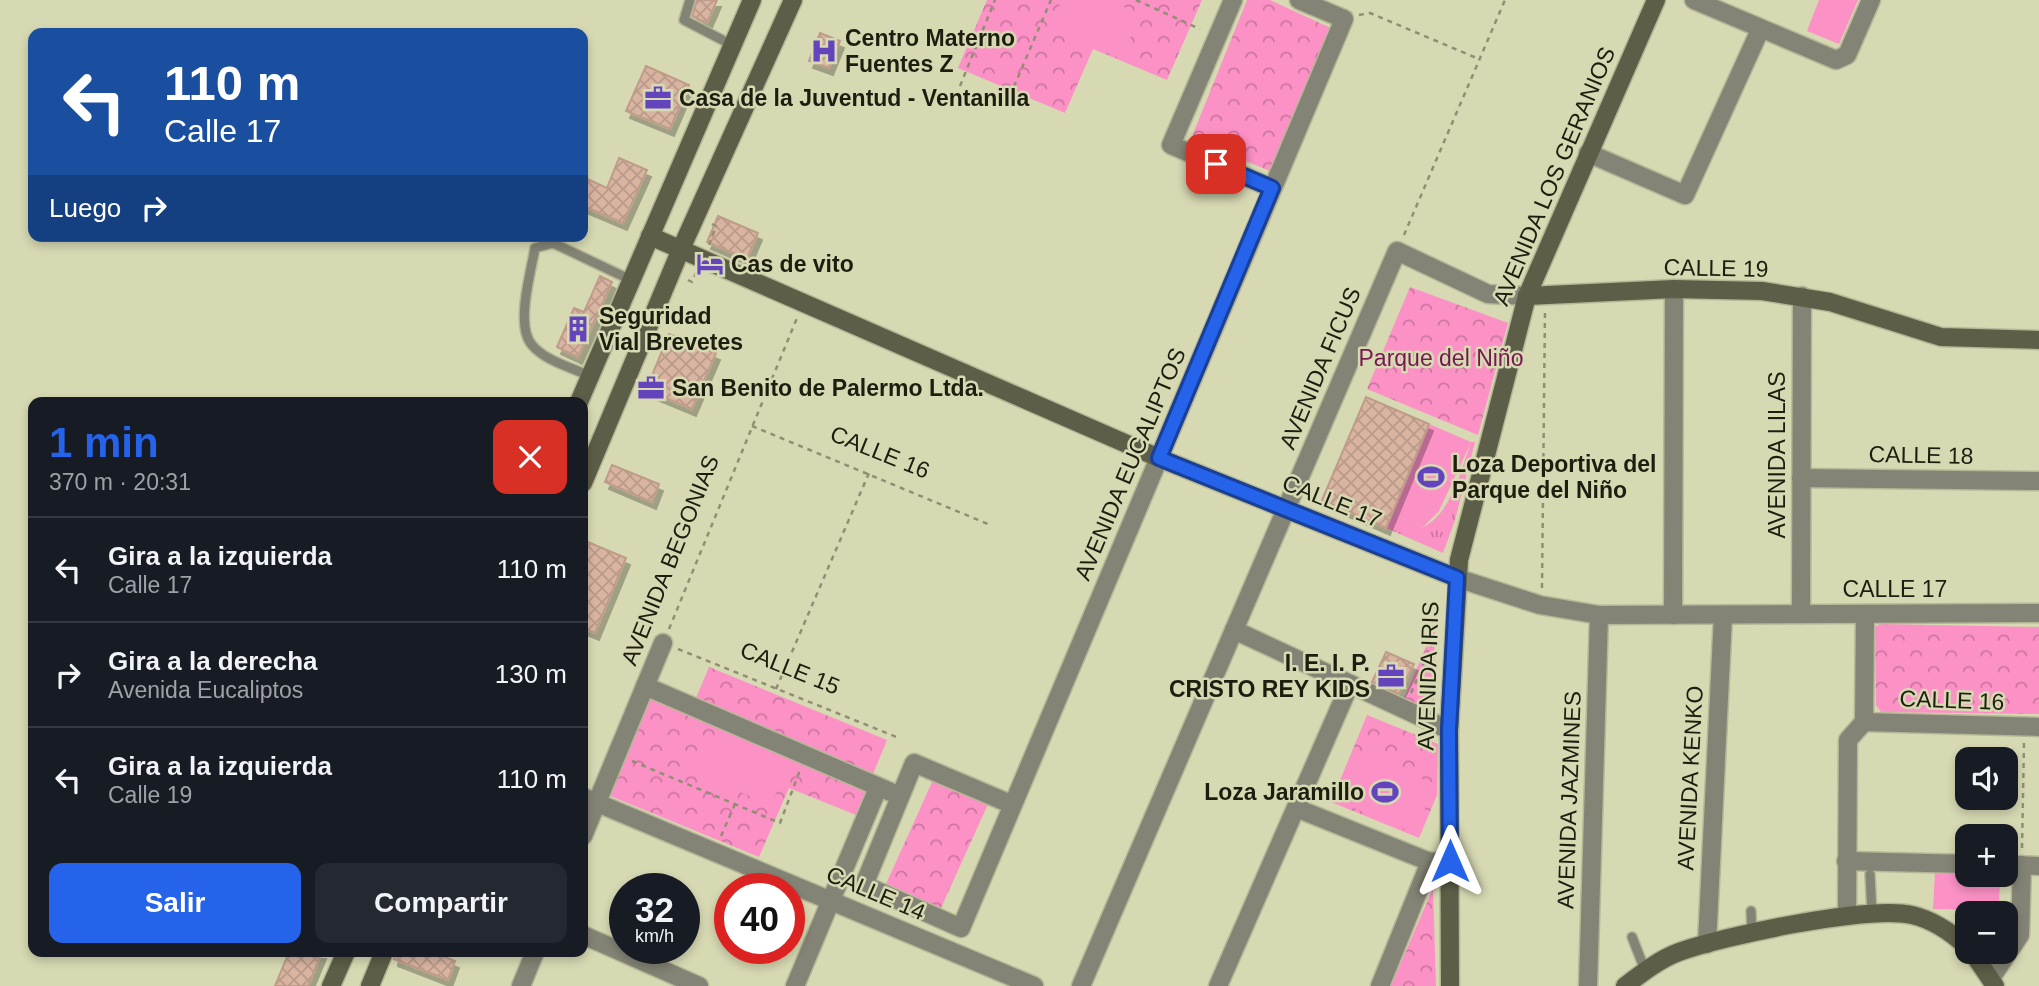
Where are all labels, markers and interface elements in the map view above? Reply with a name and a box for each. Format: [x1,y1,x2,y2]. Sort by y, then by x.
place label: Centro Materno Fuentes Z [845,25,1015,77]
hospital icon: Centro Materno Fuentes Z [809,36,839,66]
street label: AVENIDA LOS GERANIOS [1488,43,1620,309]
icon: left [49,56,140,147]
text: 110 m [164,56,300,110]
office icon: Casa de la Juventud - Ventanilla [643,83,673,113]
place label: Casa de la Juventud - Ventanilla [679,85,1029,111]
text: Calle 17 [164,113,281,149]
pin [1186,134,1246,194]
icon: arrive [1197,145,1235,183]
icon: right [135,189,173,227]
text: Luego [49,193,121,223]
hotel icon: Cas de vito [695,249,725,279]
place label: Cas de vito [731,251,854,277]
street label: CALLE 19 [1663,254,1769,282]
street label: AVENIDA FICUS [1274,283,1366,453]
place label: Seguridad Vial Brevetes [599,303,743,355]
building icon: Seguridad Vial Brevetes [563,314,593,344]
street label: AVENIDA EUCALIPTOS [1069,344,1191,584]
park label: Parque del Niño [1359,345,1523,371]
street label: AVENIDA LILAS [1764,371,1790,539]
office icon: San Benito de Palermo Ltda. [636,373,666,403]
place label: San Benito de Palermo Ltda. [672,375,984,401]
text: 1 min [49,419,159,466]
button: close [493,420,567,494]
street label: CALLE 16 [827,420,933,484]
street label: CALLE 18 [1868,441,1974,469]
street label: AVENIDA BEGONIAS [616,451,724,669]
place label: Loza Deportiva del Parque del Niño [1452,451,1656,503]
sports icon: Loza Deportiva del Parque del Niño [1416,462,1446,492]
text: 370 m · 20:31 [49,469,191,495]
street label: CALLE 17 [1279,469,1385,533]
text: Gira a la izquierda [108,541,332,571]
icon: left [49,551,87,589]
text: 110 m [497,554,567,584]
text: Calle 17 [108,572,192,598]
street label: CALLE 17 [1843,576,1947,602]
street label: AVENIDA IRIS [1412,601,1444,751]
street label: CALLE 15 [737,636,843,700]
text: Gira a la derecha [108,646,318,676]
place label: I. E. I. P. CRISTO REY KIDS [1169,650,1370,702]
icon: right [49,656,87,694]
text: 130 m [495,659,567,689]
office icon: I. E. I. P. CRISTO REY KIDS [1376,661,1406,691]
text: Avenida Eucaliptos [108,677,303,703]
street label: AVENIDA KENKO [1672,685,1708,871]
street label: CALLE 16 [1899,685,2005,715]
street label: AVENIDA JAZMINES [1552,691,1586,909]
map controls [1955,747,2018,964]
button: sound [1955,747,2018,810]
text: Gira a la izquierda [108,751,332,781]
icon: left [49,761,87,799]
text: 110 m [497,764,567,794]
sports icon: Loza Jaramillo [1370,777,1400,807]
place label: Loza Jaramillo [1204,779,1364,805]
text: Calle 19 [108,782,192,808]
position arrow [1413,824,1487,898]
button: + [1955,824,2018,887]
street label: CALLE 14 [823,861,930,926]
button: Salir [49,863,301,943]
button: Compartir [315,863,567,943]
speed limit sign: 40 [714,873,805,964]
text: 32 [635,890,674,929]
button: − [1955,901,2018,964]
text: km/h [635,926,674,946]

